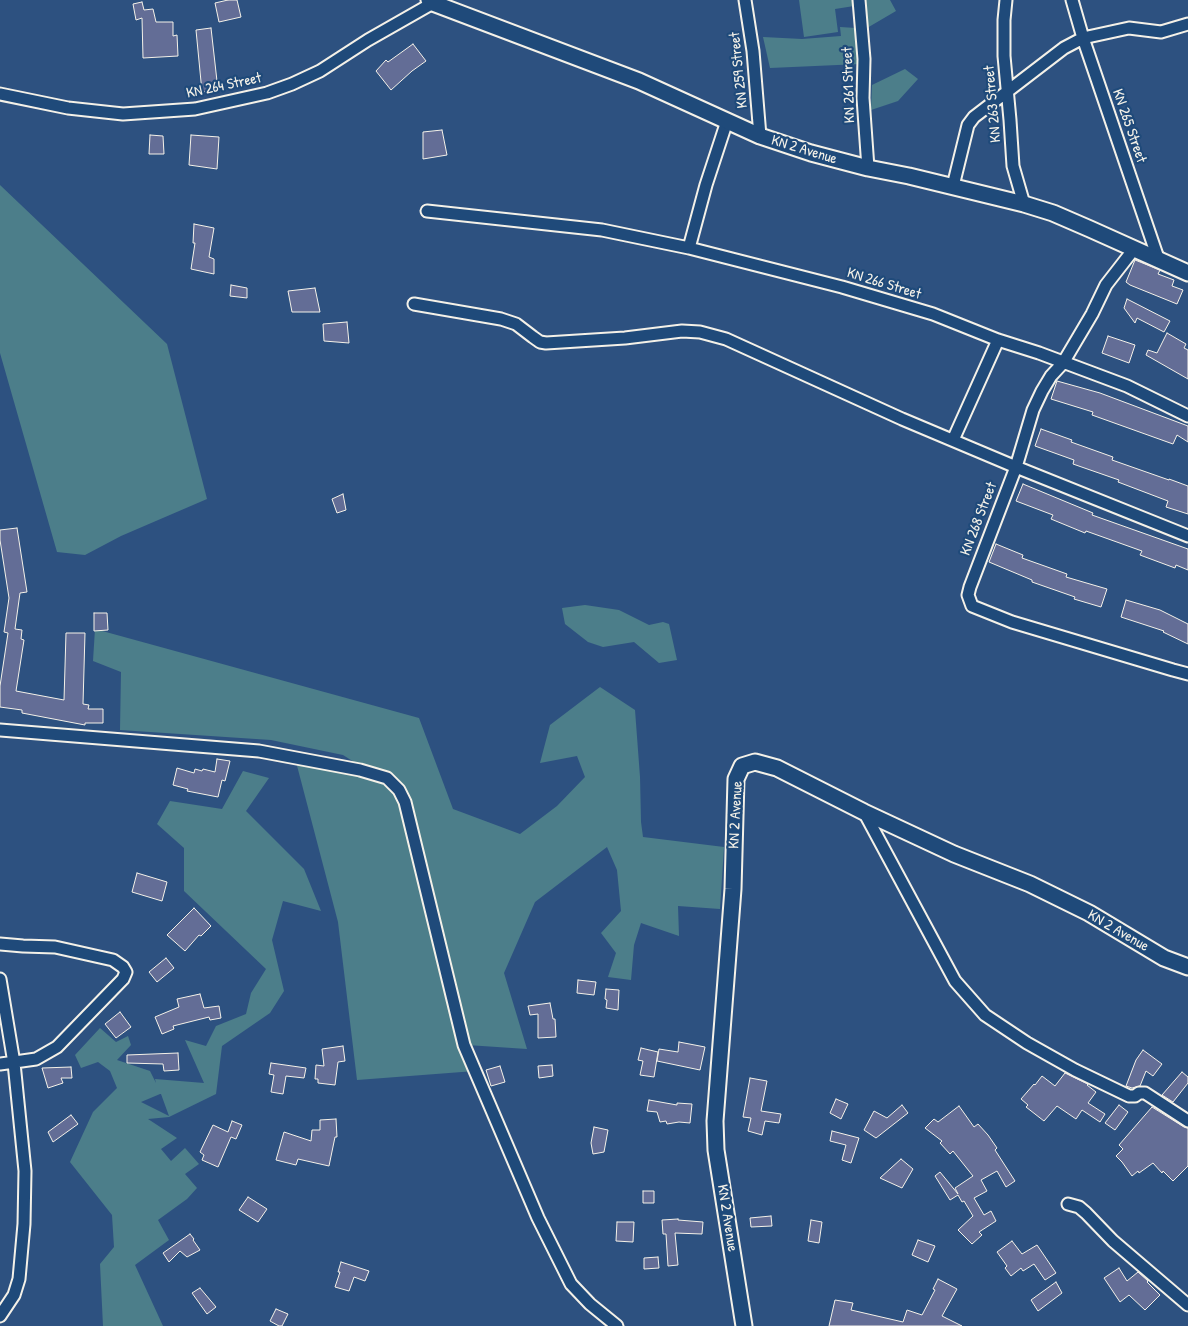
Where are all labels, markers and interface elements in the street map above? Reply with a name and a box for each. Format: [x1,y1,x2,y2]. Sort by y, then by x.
street label: KN 259 Street [726,31,752,109]
street label: KN 261 Street [839,47,859,123]
street label: KN 263 Street [981,65,1005,143]
street label: KN 264 Street [185,69,263,103]
street label: KN 265 Street [1108,87,1150,165]
street label: KN 2 Avenue [769,131,839,169]
street label: KN 266 Street [845,264,923,304]
street label: KN 268 Street [957,480,1001,558]
street label: KN 2 Avenue [725,781,747,849]
street label: KN 2 Avenue [1084,906,1152,956]
street label: KN 2 Avenue [713,1183,741,1253]

